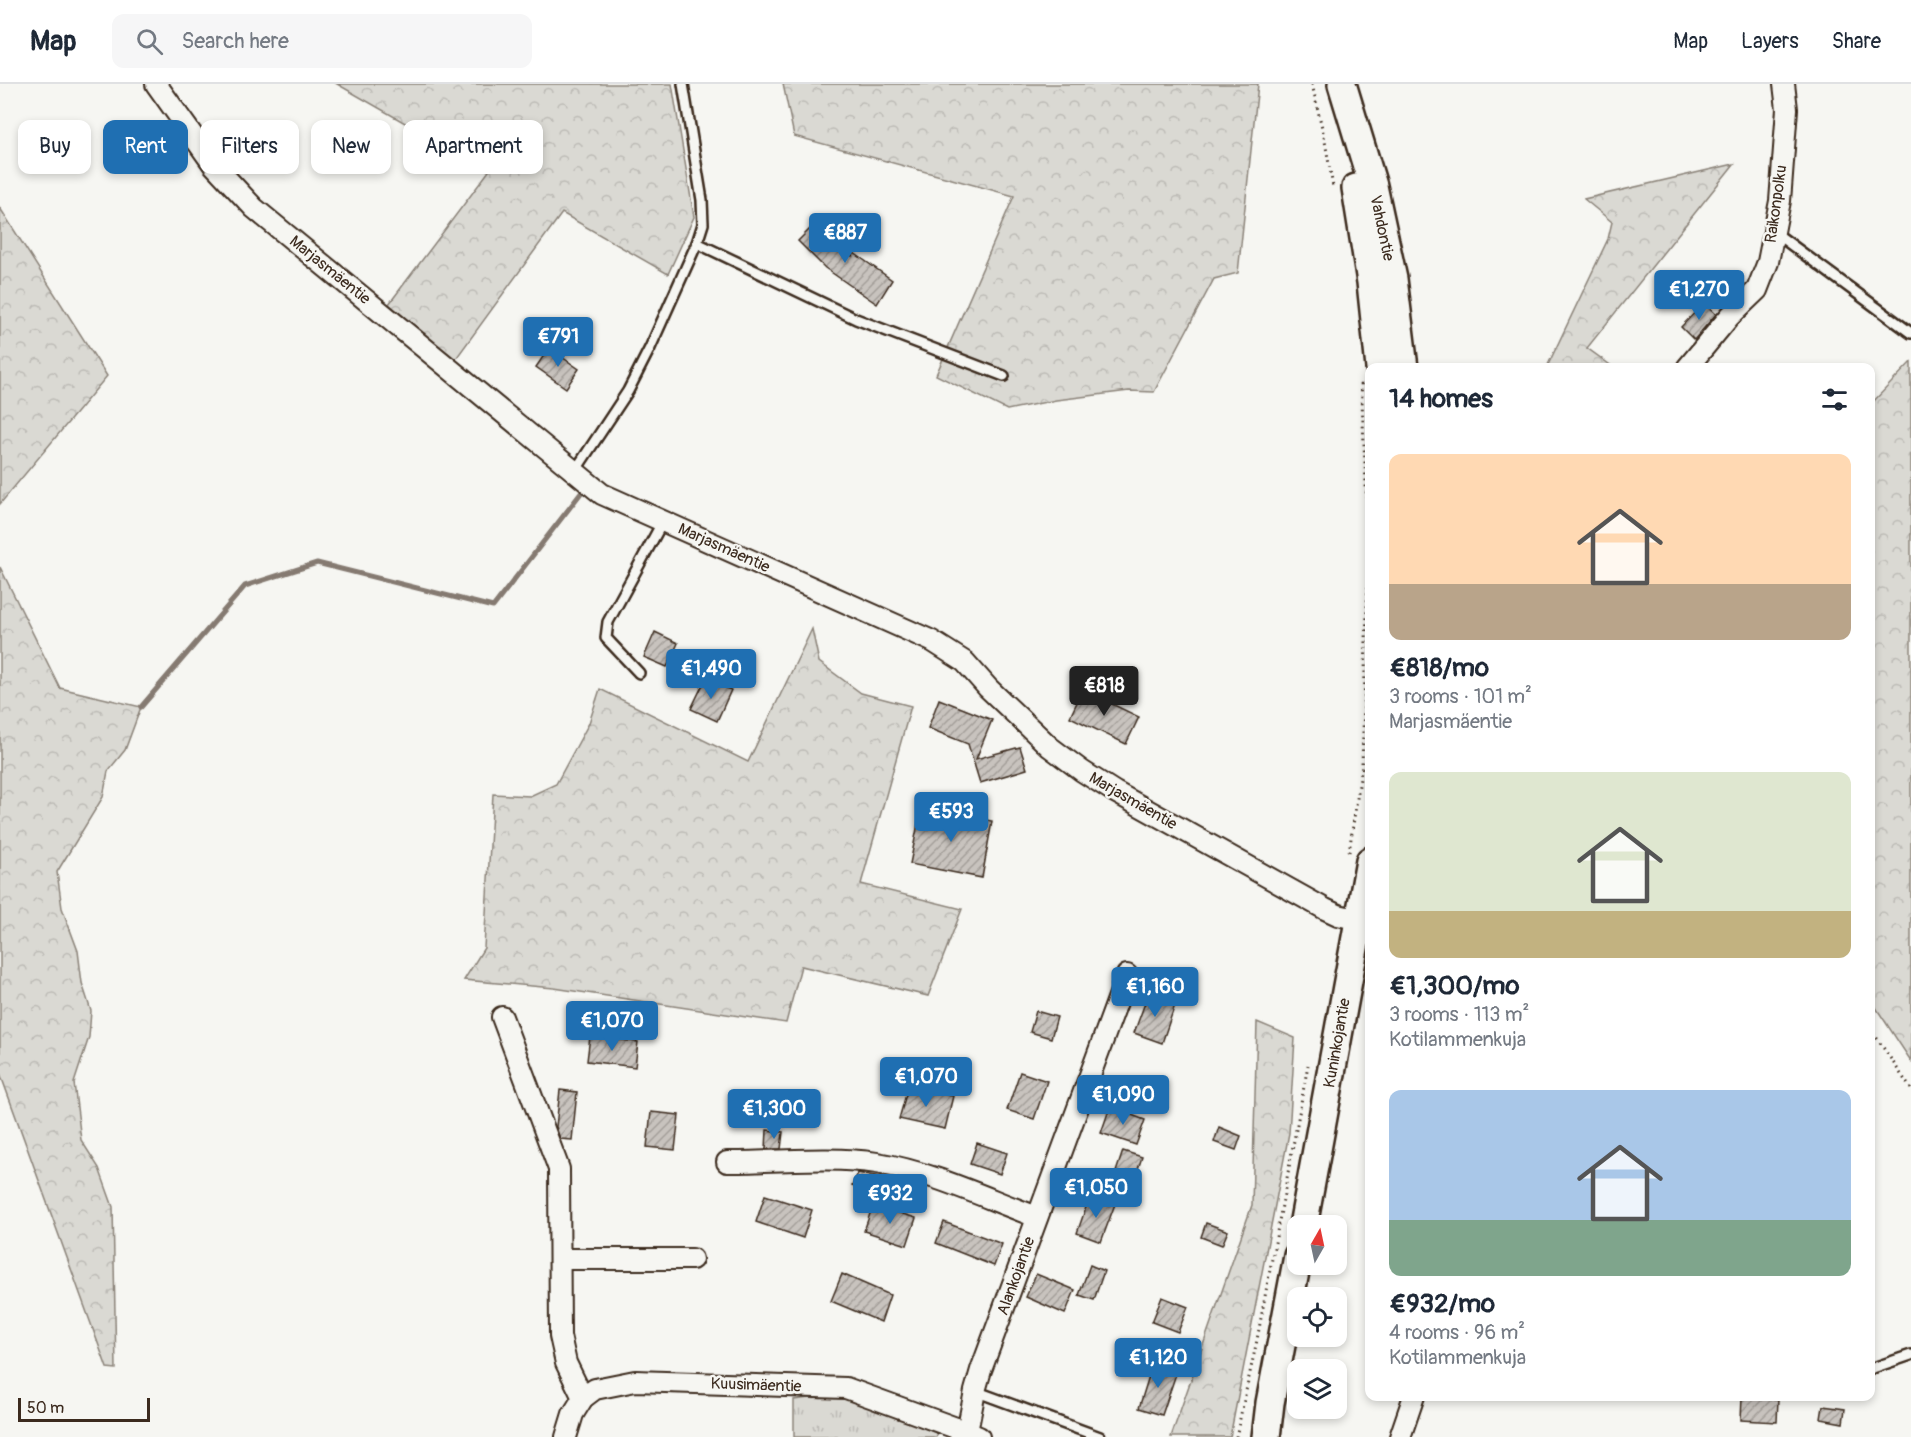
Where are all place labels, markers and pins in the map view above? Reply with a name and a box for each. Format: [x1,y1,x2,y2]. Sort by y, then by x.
pin: €887 [809,213,881,264]
pin: €1,270 [1650,270,1748,321]
pin: €791 [522,317,594,368]
pin: €1,490 [662,649,760,700]
pin: €818 [1068,666,1140,717]
pin: €593 [915,792,987,843]
pin: €1,160 [1106,967,1204,1018]
pin: €1,070 [563,1001,661,1052]
pin: €1,070 [877,1057,975,1108]
pin: €1,090 [1074,1075,1172,1126]
pin: €1,300 [725,1089,823,1140]
pin: €1,050 [1047,1168,1145,1219]
pin: €932 [854,1174,926,1225]
pin: €1,120 [1109,1338,1207,1389]

